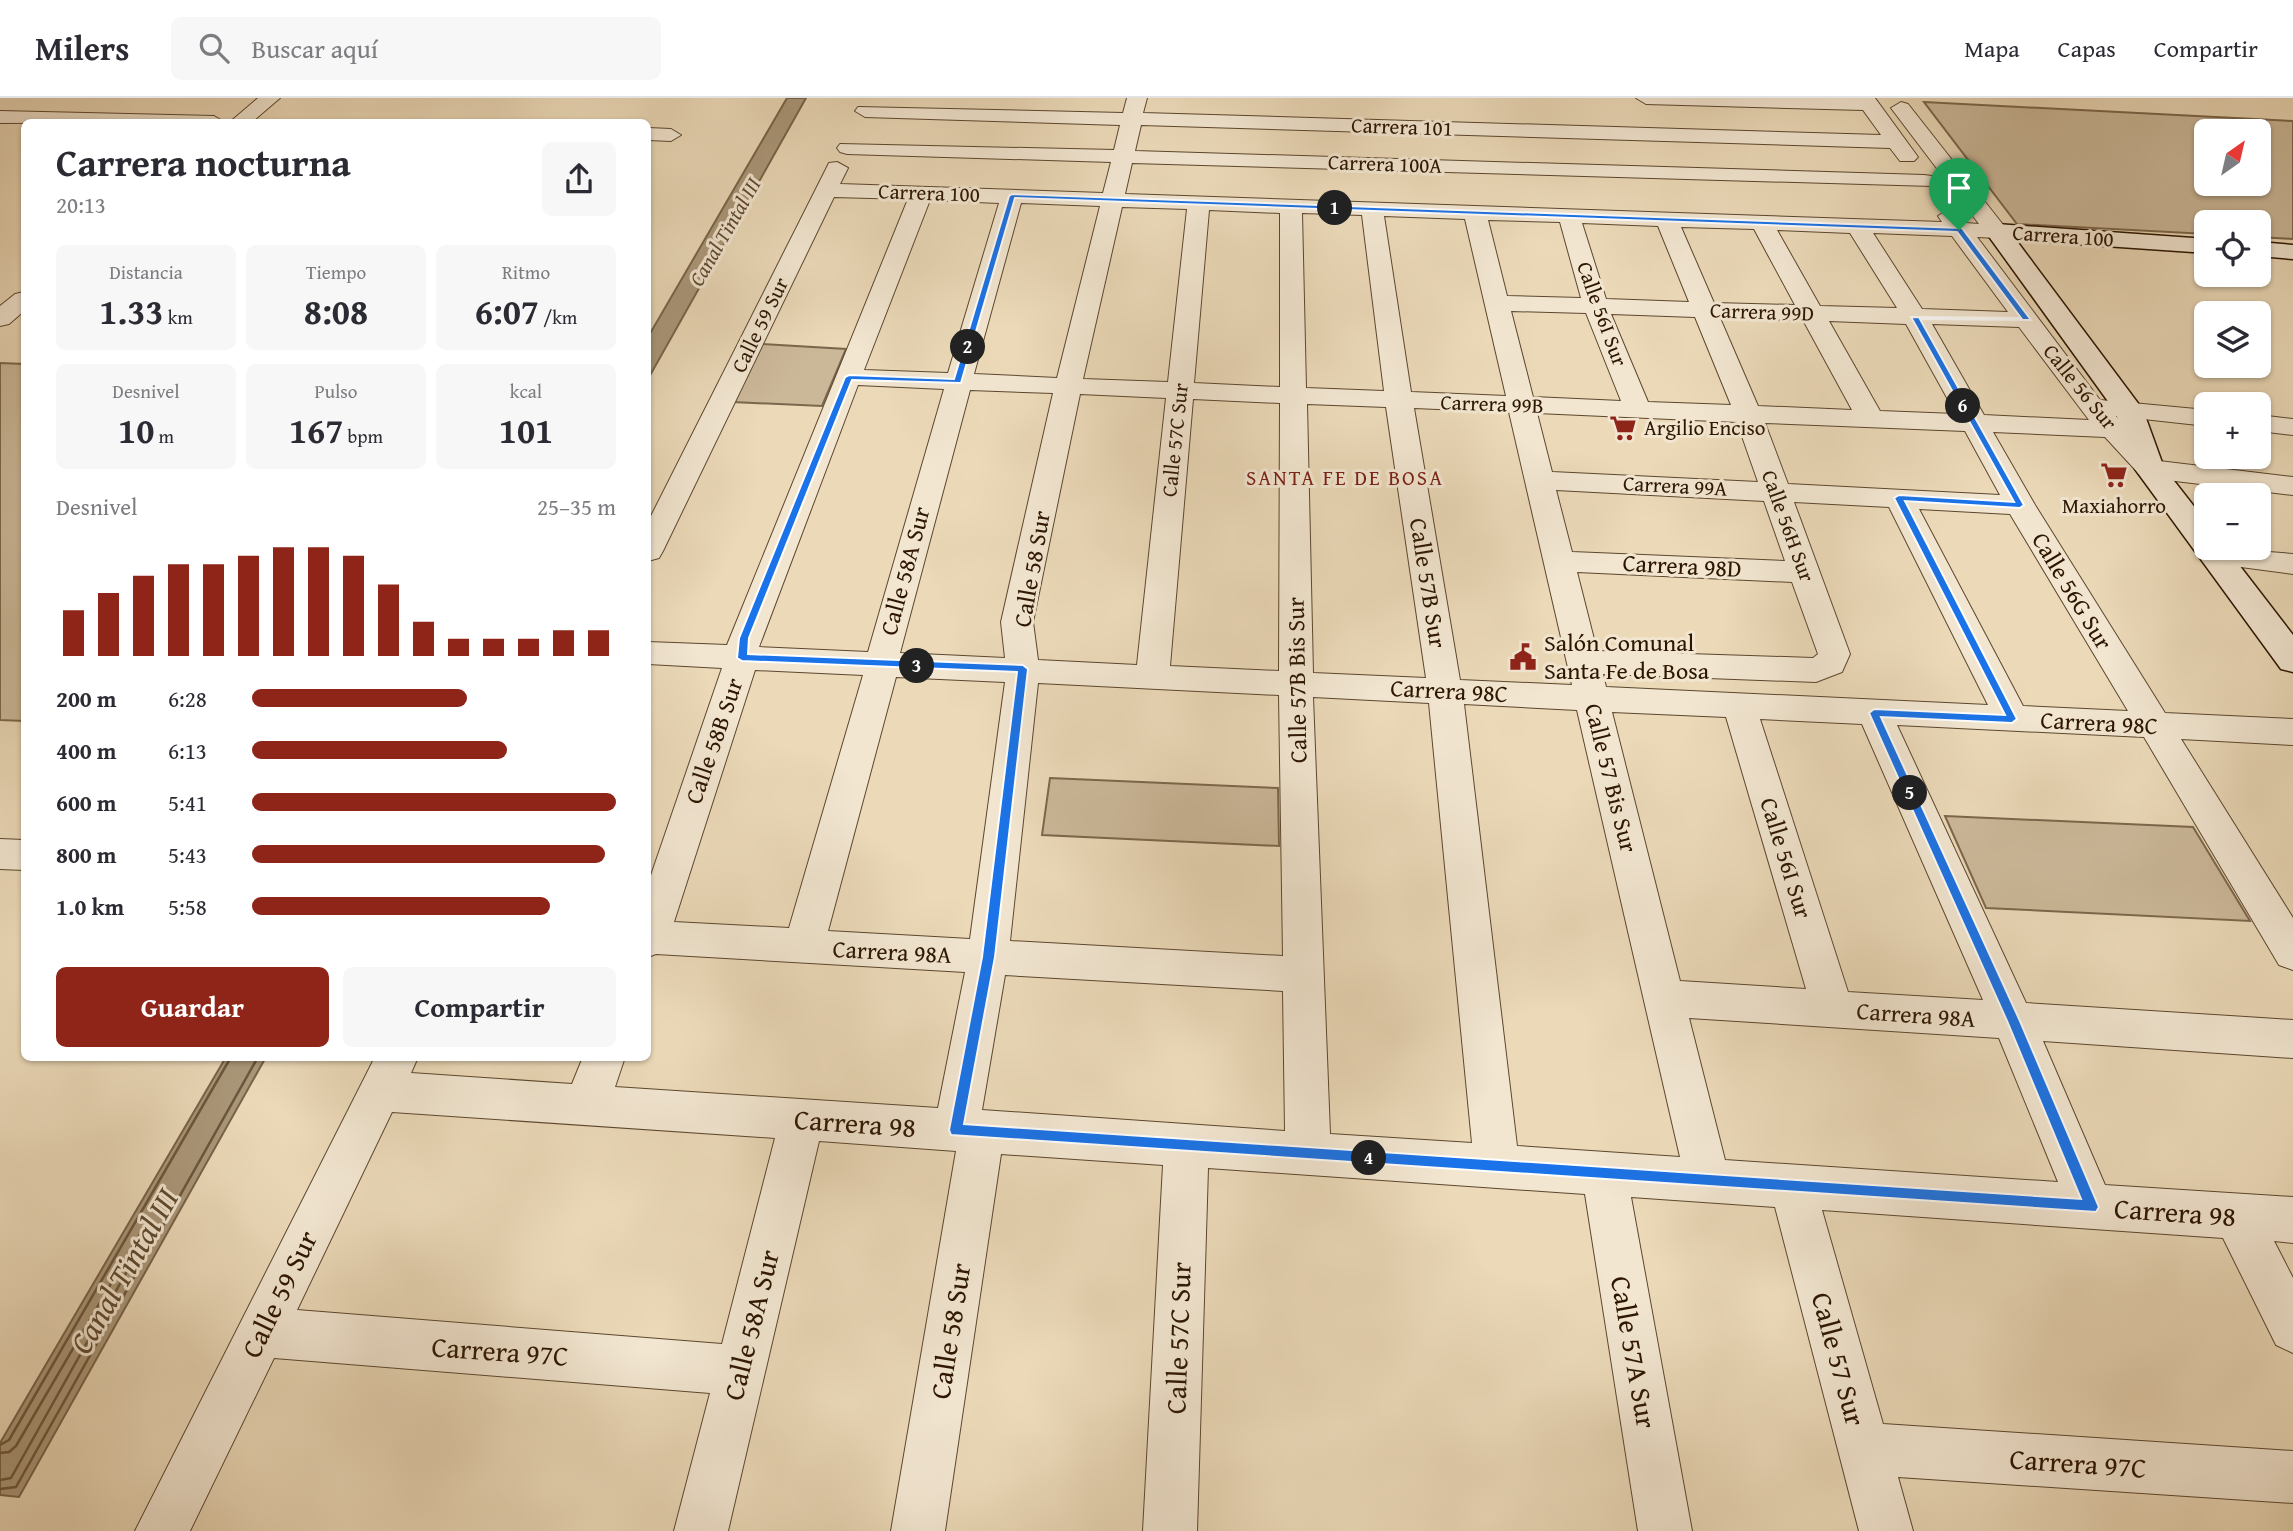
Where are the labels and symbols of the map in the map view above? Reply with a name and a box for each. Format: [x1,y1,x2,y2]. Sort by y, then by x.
street label: Carrera 101 [1351,109,1453,144]
north arrow [2194,119,2272,196]
street label: Carrera 100A [1327,146,1443,181]
pin [1929,158,1989,230]
water label: Canal Tintal III [681,171,769,292]
street label: Carrera 100 [878,175,980,210]
pin: 1 [1318,190,1352,226]
street label: Carrera 100 [2011,216,2115,255]
street label: Calle 56I Sur [1569,257,1636,371]
street label: Calle 59 Sur [723,272,796,378]
street label: Carrera 99D [1709,294,1815,329]
pin: 2 [950,330,986,364]
street label: Calle 56 Sur [2036,337,2125,437]
street label: Calle 57C Sur [1153,381,1196,498]
street label: Carrera 99B [1440,386,1544,421]
pin: 6 [1946,388,1980,424]
place label: Argilio Enciso [1644,412,1766,443]
supermarket icon: Argilio Enciso [1608,413,1638,443]
supermarket icon: Maxiahorro [2099,460,2129,490]
district label: SANTA FE DE BOSA [1246,462,1444,493]
street label: Calle 56H Sur [1754,466,1823,586]
street label: Carrera 99A [1622,467,1728,504]
place label: Maxiahorro [2062,490,2166,521]
street label: Calle 58A Sur [871,503,939,639]
street label: Calle 58 Sur [1004,508,1059,630]
street label: Calle 57B Sur [1401,515,1456,650]
street label: Calle 56G Sur [2024,525,2121,656]
street label: Carrera 98D [1622,545,1742,586]
street label: Calle 57B Bis Sur [1278,597,1315,763]
place label: Salón Comunal Santa Fe de Bosa [1544,625,1710,688]
public building icon: Salón Comunal Santa Fe de Bosa [1508,642,1538,672]
pin: 3 [900,648,934,684]
street label: Carrera 98C [1389,670,1509,711]
street label: Calle 58B Sur [676,673,751,808]
street label: Calle 57 Bis Sur [1576,700,1647,856]
street label: Carrera 98C [2039,702,2159,743]
pin: 5 [1892,776,1927,810]
street label: Calle 56I Sur [1752,793,1821,923]
street label: Carrera 98A [832,931,953,972]
street label: Carrera 98A [1855,993,1977,1036]
street label: Carrera 98 [793,1098,917,1147]
pin: 4 [1352,1140,1386,1176]
water label: Canal Tintal III [57,1179,190,1362]
street label: Carrera 98 [2113,1187,2237,1236]
street label: Calle 59 Sur [230,1223,327,1364]
street label: Calle 58A Sur [712,1245,789,1405]
street label: Calle 58 Sur [919,1260,981,1402]
street label: Calle 57C Sur [1154,1261,1201,1415]
street label: Calle 57A Sur [1601,1273,1668,1432]
street label: Calle 57 Sur [1802,1287,1877,1431]
street label: Carrera 97C [430,1325,570,1376]
street label: Carrera 97C [2008,1437,2148,1488]

